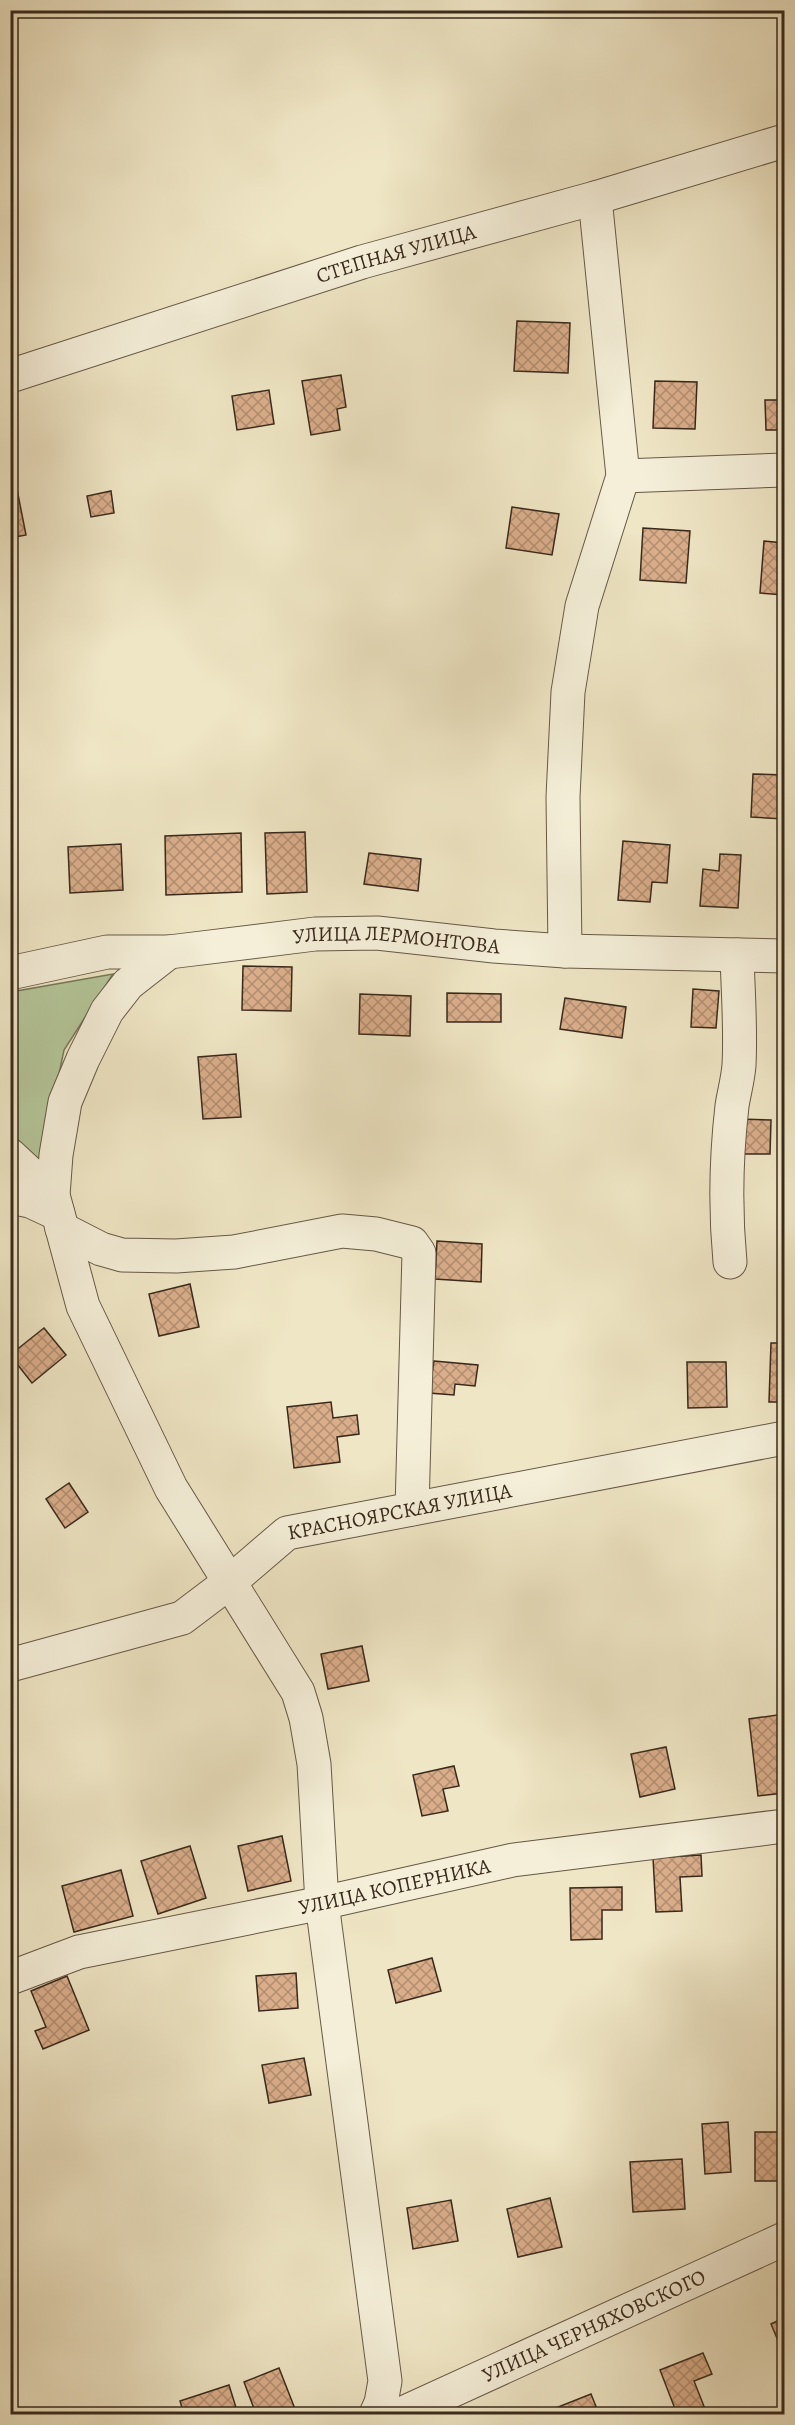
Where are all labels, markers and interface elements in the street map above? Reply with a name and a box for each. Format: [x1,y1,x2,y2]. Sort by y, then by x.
street label: СТЕПНАЯ УЛИЦА [313,217,480,290]
street label: УЛИЦА ЛЕРМОНТОВА [291,919,502,961]
street label: КРАСНОЯРСКАЯ УЛИЦА [285,1476,515,1547]
street label: УЛИЦА КОПЕРНИКА [296,1851,494,1921]
street label: УЛИЦА ЧЕРНЯХОВСКОГО [478,2263,710,2389]

